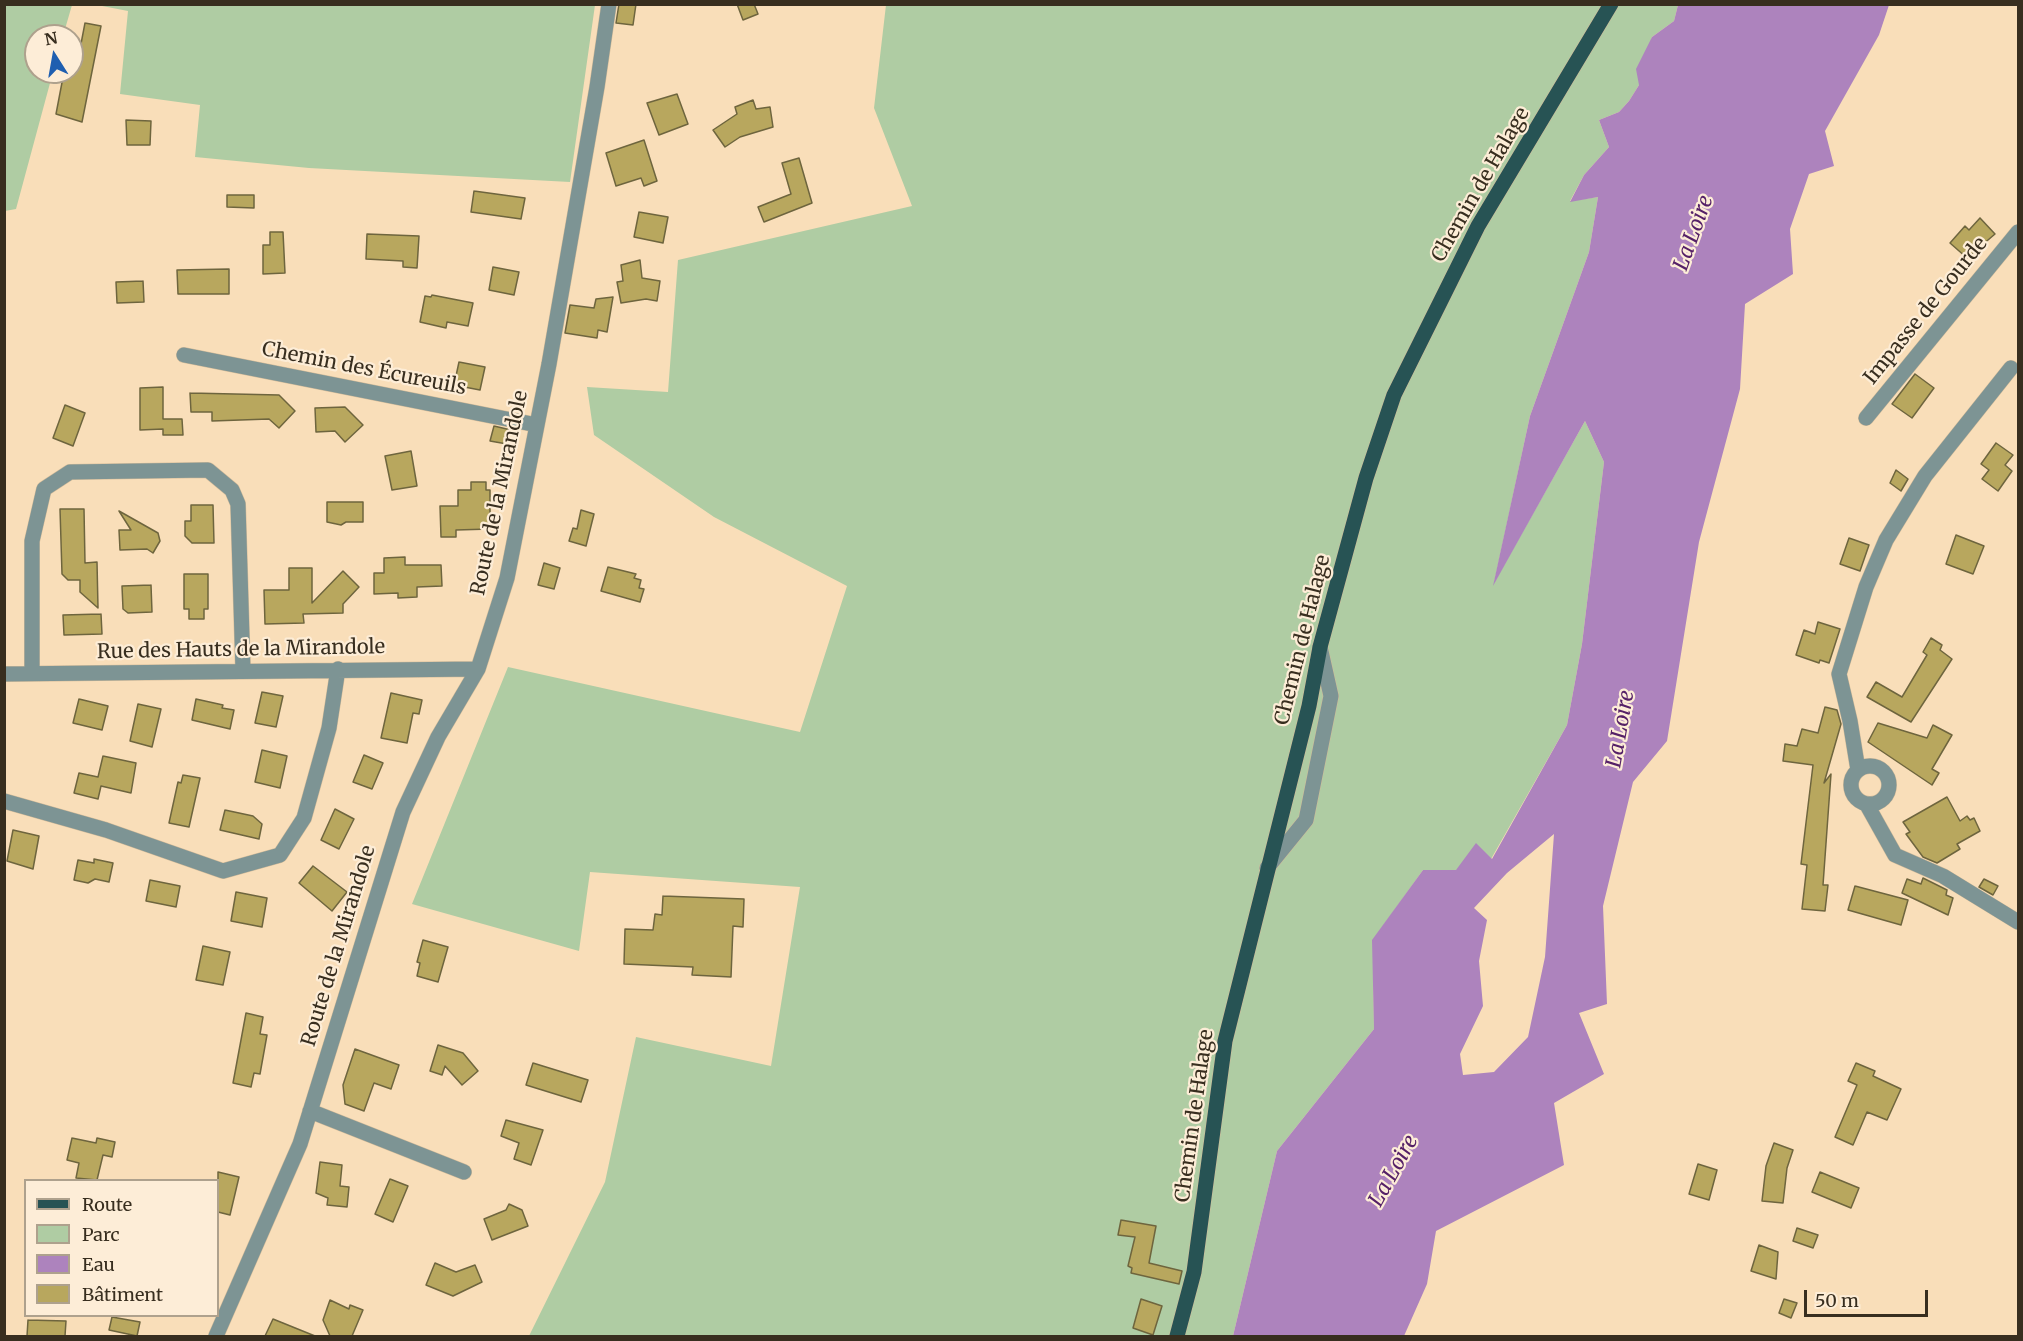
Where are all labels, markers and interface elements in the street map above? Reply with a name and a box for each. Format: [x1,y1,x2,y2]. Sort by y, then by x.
north arrow [24,24,84,84]
text: N [43,27,59,49]
street label: Chemin de Halage [1427,103,1535,267]
water label: La Loire [1669,192,1719,274]
street label: Impasse de Gourde [1859,233,1993,389]
street label: Chemin des Écureuils [260,337,468,401]
street label: Route de la Mirandole [467,388,533,598]
street label: Chemin de Halage [1270,553,1336,727]
street label: Rue des Hauts de la Mirandole [97,635,385,665]
water label: La Loire [1602,688,1640,770]
street label: Route de la Mirandole [297,843,381,1049]
street label: Chemin de Halage [1171,1028,1219,1204]
water label: La Loire [1364,1131,1424,1211]
legend [24,1179,219,1317]
text: Route [82,1193,132,1216]
text: Parc [82,1223,120,1246]
text: Eau [82,1253,115,1276]
scale bar [1807,1278,1932,1316]
text: Bâtiment [82,1283,163,1306]
text: 50 m [1815,1289,1859,1312]

